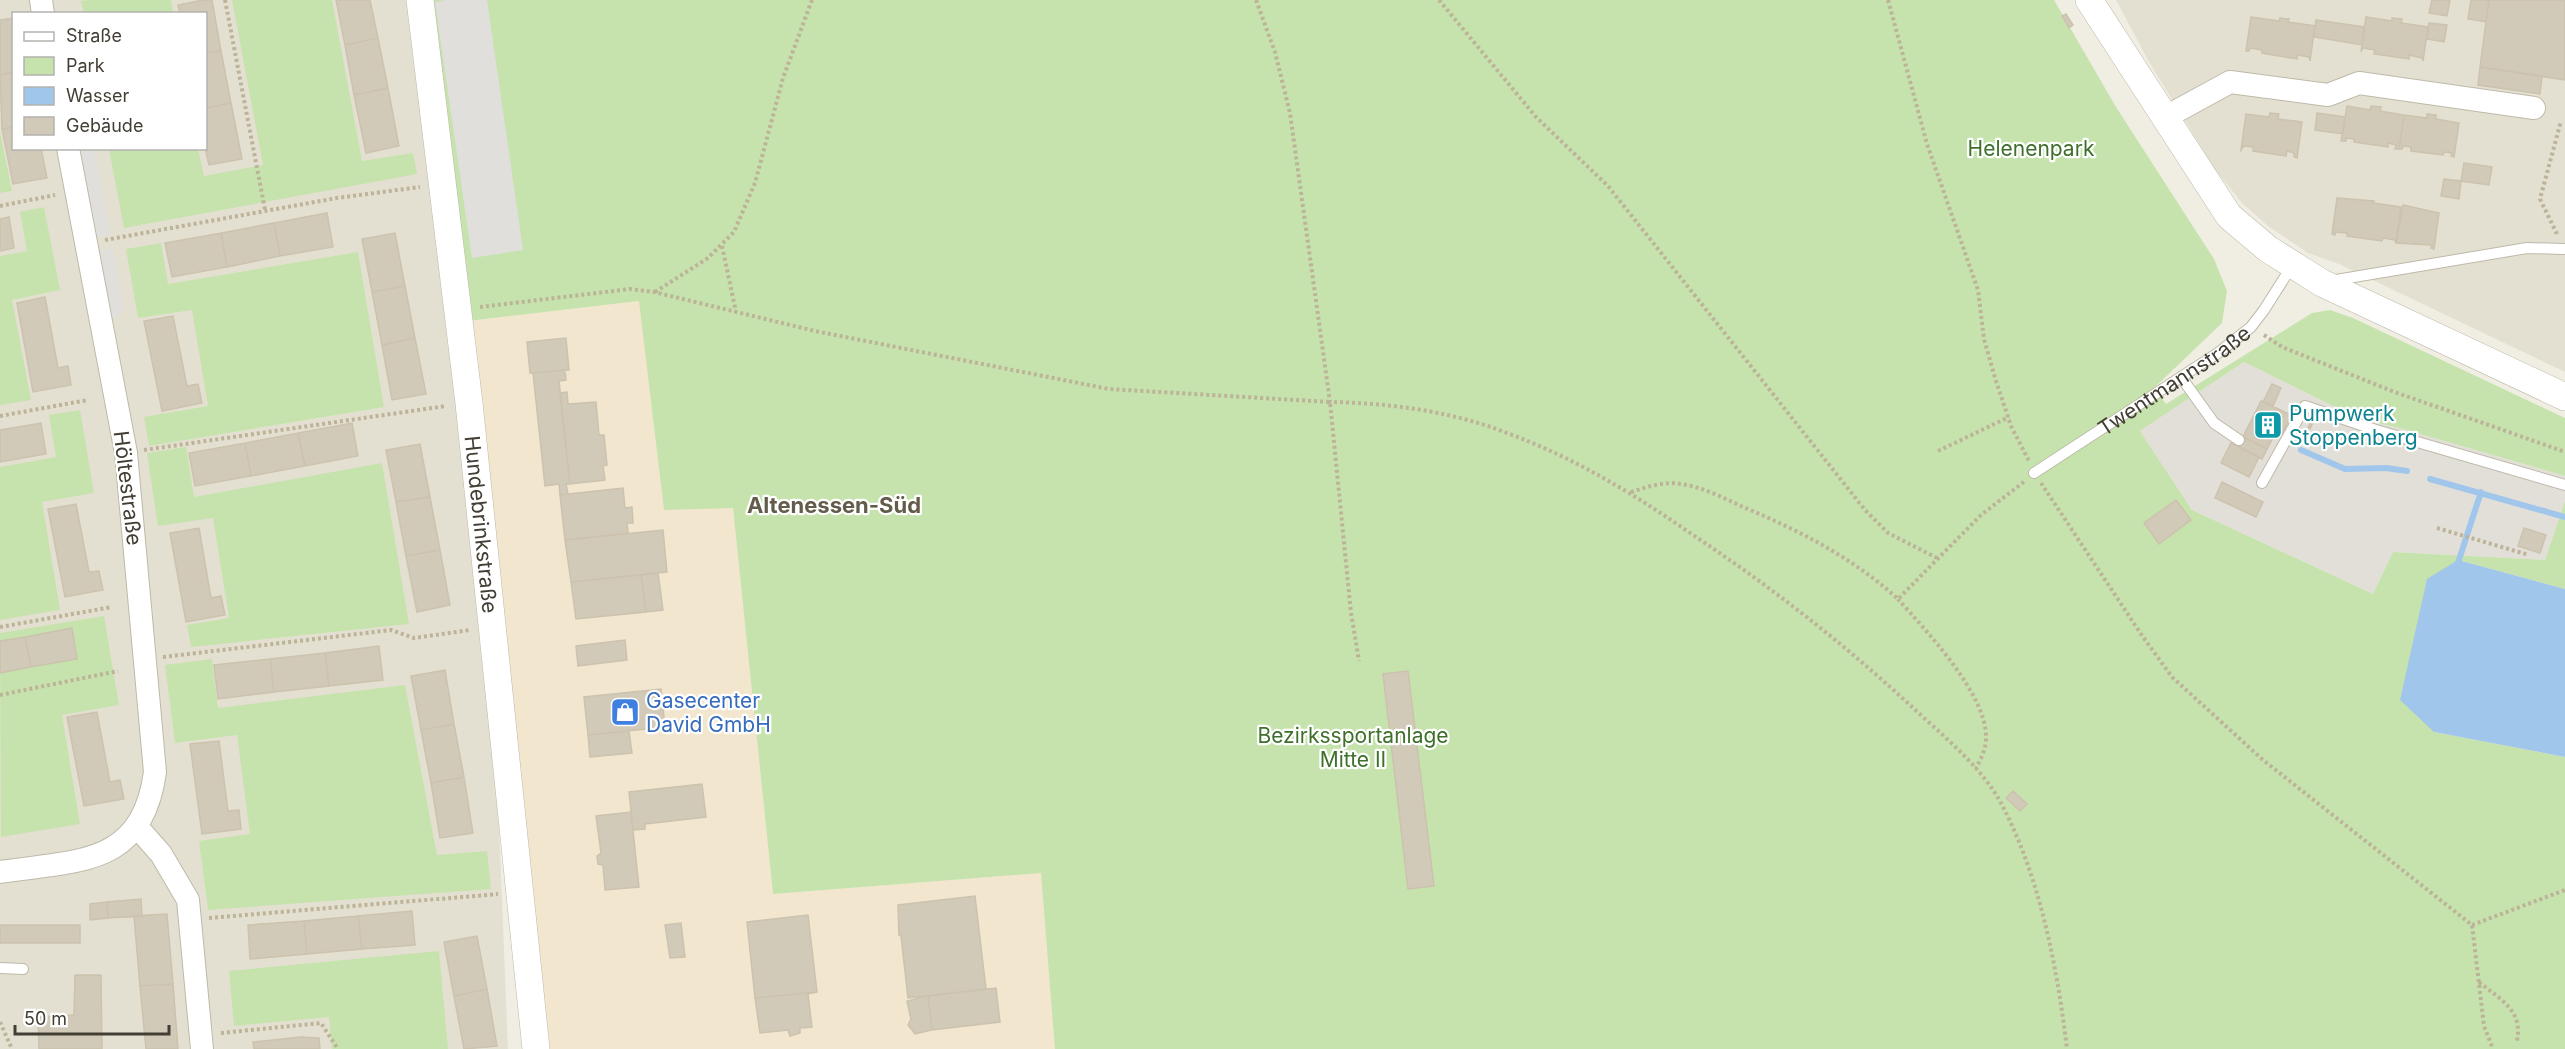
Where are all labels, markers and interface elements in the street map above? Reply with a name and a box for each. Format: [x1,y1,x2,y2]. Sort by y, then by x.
legend [12,12,207,150]
text: Straße [66,25,122,46]
text: Park [66,55,105,76]
text: Wasser [66,85,129,106]
text: Gebäude [66,115,143,136]
park label: Helenenpark [1968,136,2095,161]
street label: Twentmannstraße [2093,320,2255,440]
place label: Pumpwerk Stoppenberg [2289,401,2418,450]
building icon: Pumpwerk Stoppenberg [2252,409,2284,441]
street label: Höltestraße [109,429,147,547]
street label: Hundebrinkstraße [460,434,503,614]
district label: Altenessen-Süd [747,492,921,518]
place label: Gasecenter David GmbH [646,688,771,737]
shop icon: Gasecenter David GmbH [609,696,641,728]
park label: Bezirkssportanlage Mitte II [1257,723,1449,772]
scale bar [15,998,170,1036]
text: 50 m [24,1008,67,1029]

